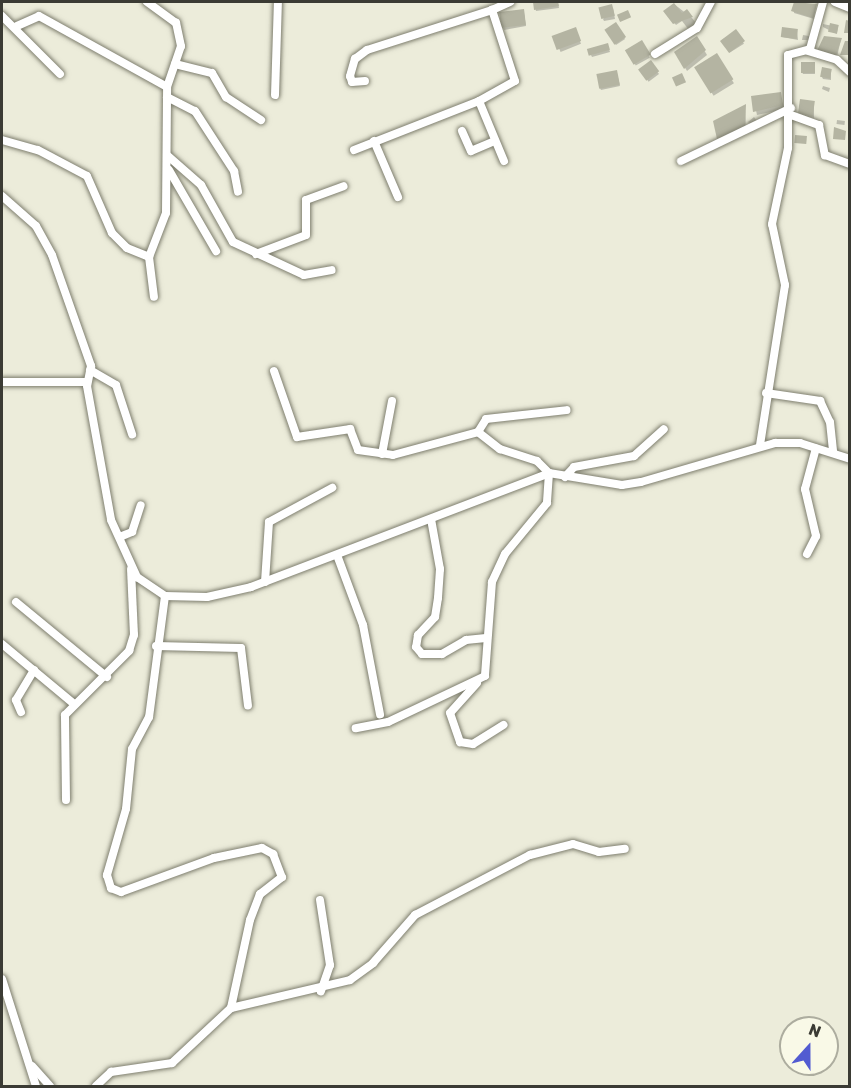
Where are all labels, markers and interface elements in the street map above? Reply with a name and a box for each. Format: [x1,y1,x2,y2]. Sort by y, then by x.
north arrow [779,1016,839,1076]
text: N [806,1020,824,1042]

